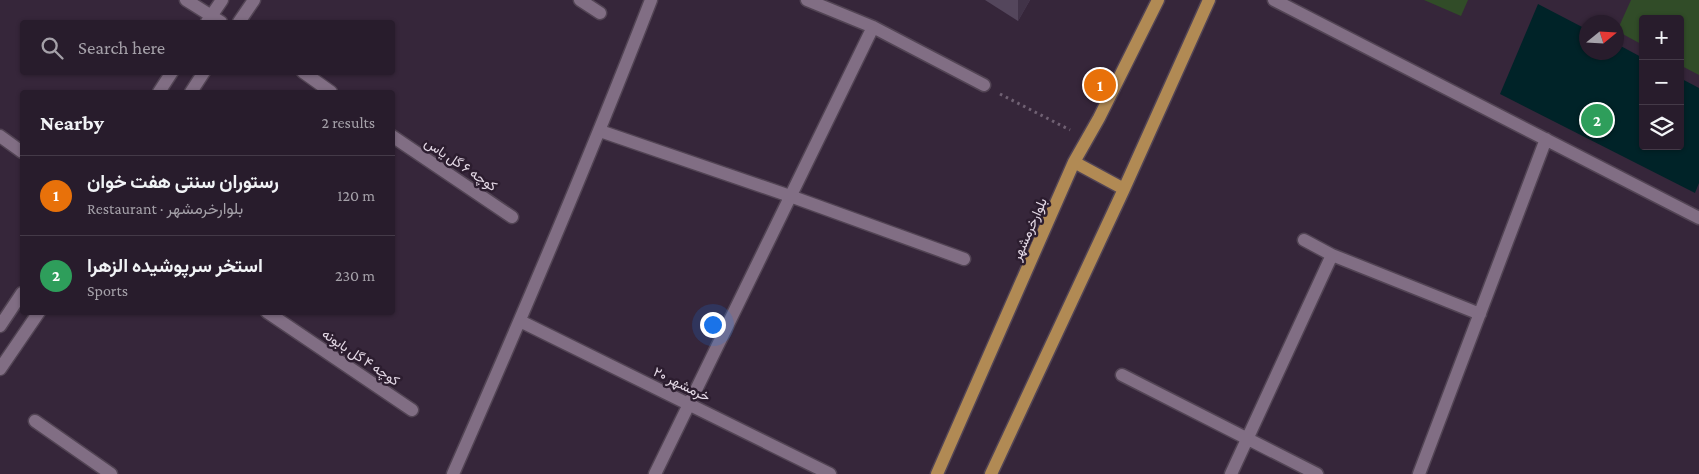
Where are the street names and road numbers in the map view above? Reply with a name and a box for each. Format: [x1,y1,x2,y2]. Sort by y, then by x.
street label: کوچه ۶ گل یاس [421,134,500,196]
street label: بلوارخرمشهر [1008,195,1051,264]
street label: کوچه ۴ گل بابونه [318,325,403,390]
street label: خرمشهر ۲۰ [651,363,713,406]

